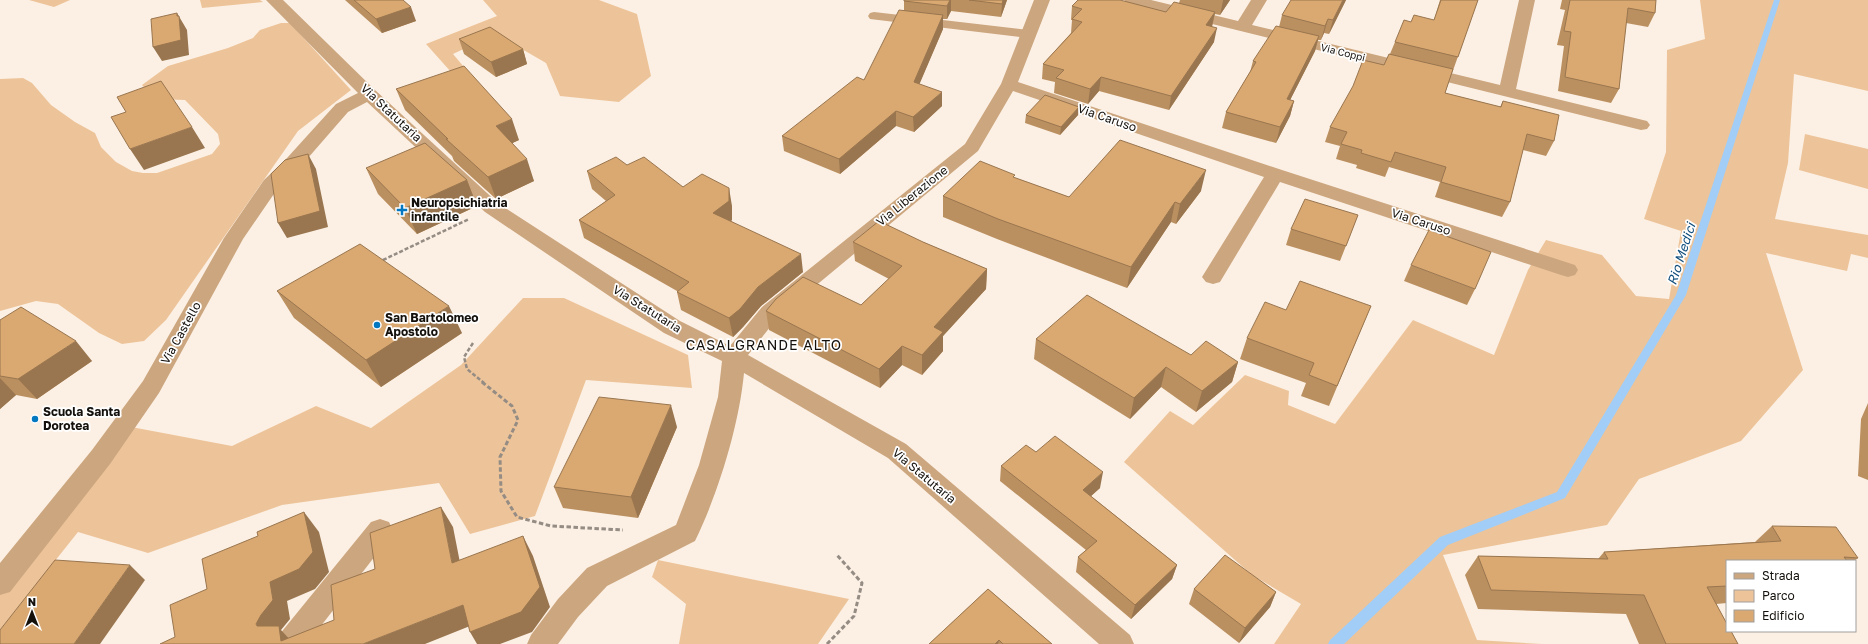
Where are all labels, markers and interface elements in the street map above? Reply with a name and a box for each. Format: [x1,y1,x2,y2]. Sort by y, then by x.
street label: Via Coppi [1320,41,1366,63]
street label: Via Statutaria [358,80,425,145]
street label: Via Caruso [1076,100,1139,135]
street label: Via Liberazione [873,162,950,229]
place label: Neuropsichiatria infantile [411,195,508,224]
marker: Neuropsichiatria infantile [396,204,408,216]
street label: Via Caruso [1390,205,1453,238]
water label: Rio Medici [1663,220,1699,287]
street label: Via Statutaria [610,281,684,336]
street label: Via Castello [157,299,204,367]
place label: San Bartolomeo Apostolo [385,310,479,339]
marker: San Bartolomeo Apostolo [372,320,382,330]
district label: CASALGRANDE ALTO [686,336,842,353]
place label: Scuola Santa Dorotea [43,404,120,433]
marker: Scuola Santa Dorotea [30,414,40,424]
street label: Via Statutaria [890,445,959,507]
legend [1726,560,1856,632]
text: Strada [1762,568,1800,583]
text: Parco [1762,588,1795,603]
north arrow [12,592,52,632]
text: N [28,595,36,608]
text: Edificio [1762,608,1804,623]

